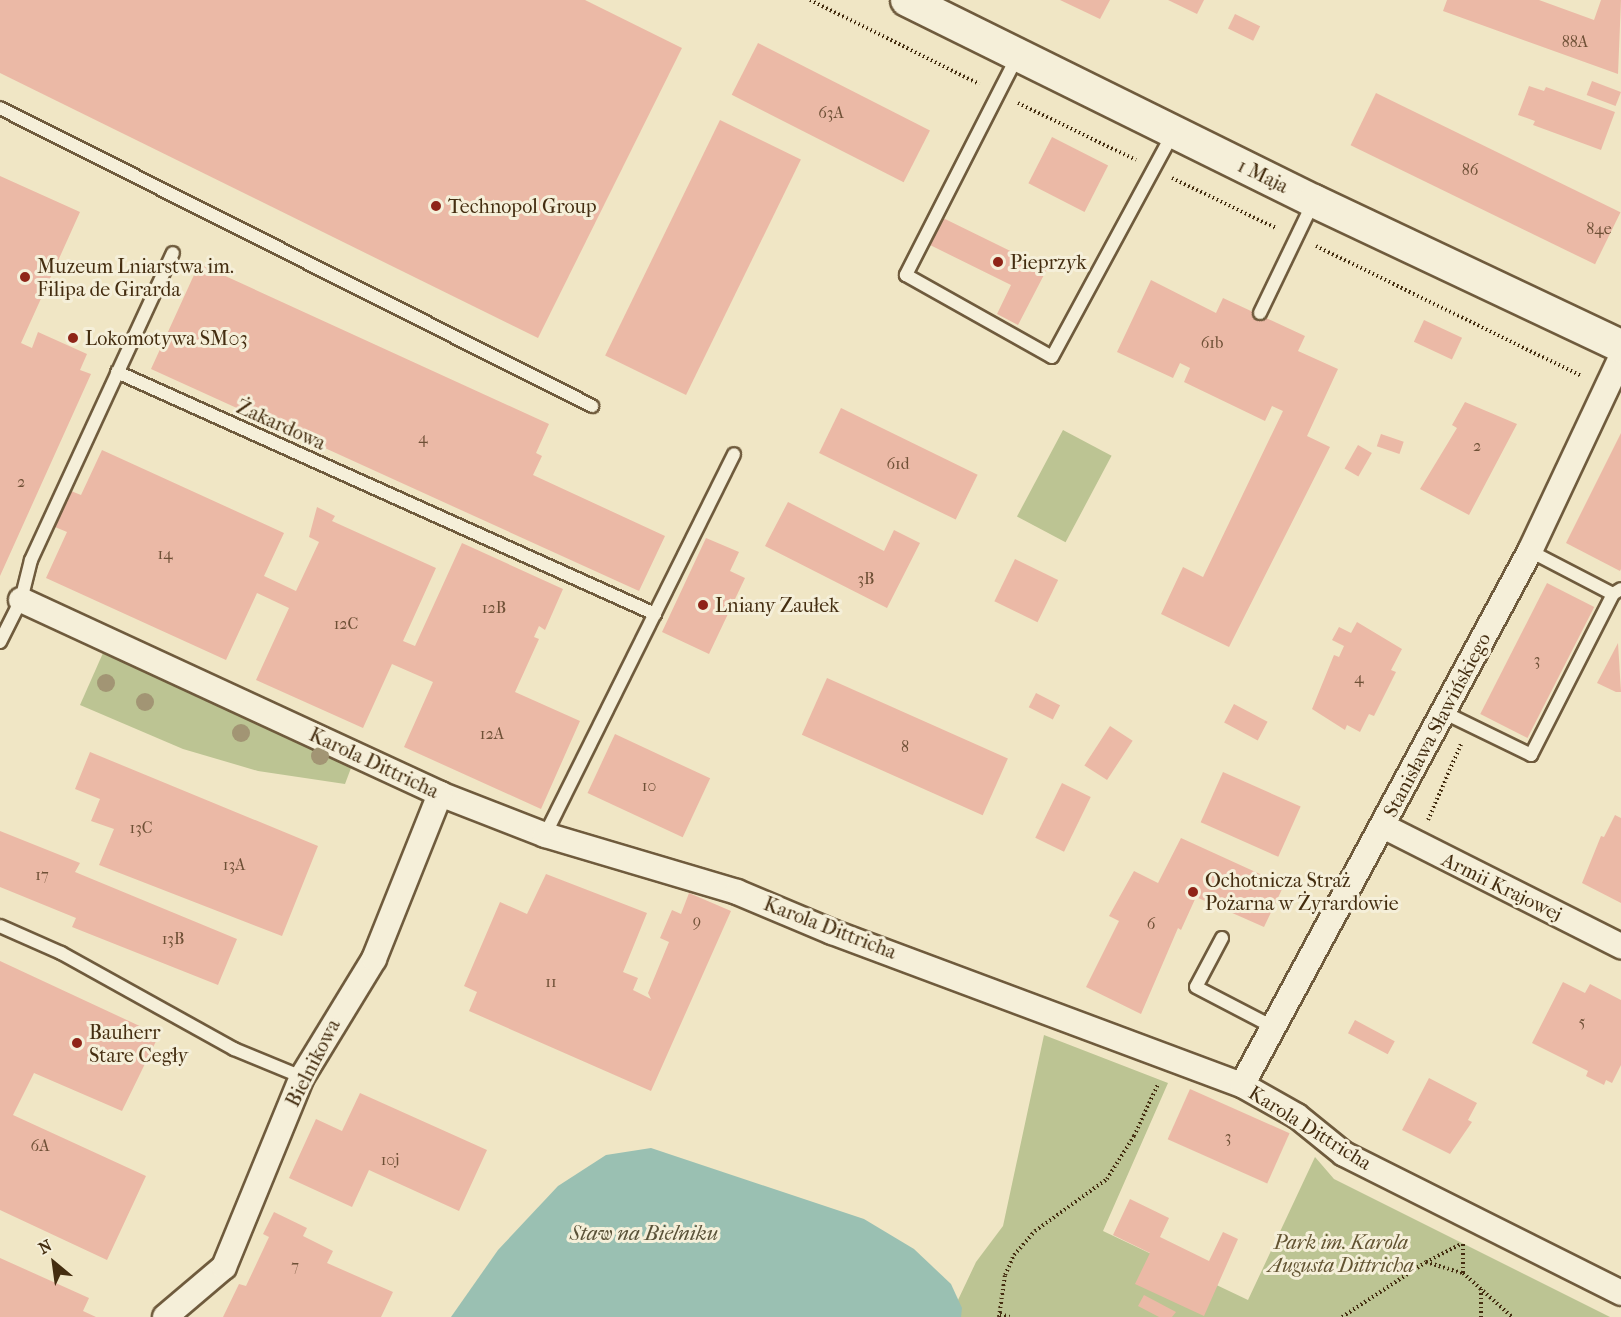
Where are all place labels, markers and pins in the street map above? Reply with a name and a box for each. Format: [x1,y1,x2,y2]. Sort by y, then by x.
place label: Technopol Group [448,194,597,218]
marker: Technopol Group [429,199,443,213]
place label: Pieprzyk [1010,250,1087,274]
place label: Muzeum Lniarstwa im. Filipa de Girarda [37,254,234,301]
marker: Pieprzyk [991,255,1005,269]
marker: Muzeum Lniarstwa im. Filipa de Girarda [18,270,32,284]
place label: Lokomotywa SM03 [85,326,248,350]
marker: Lokomotywa SM03 [66,331,80,345]
place label: Lniany Zaułek [715,593,839,617]
marker: Lniany Zaułek [696,598,710,612]
place label: Ochotnicza Straż Pożarna w Żyrardowie [1205,868,1399,915]
marker: Ochotnicza Straż Pożarna w Żyrardowie [1186,885,1200,899]
place label: Bauherr Stare Cegły [89,1020,188,1067]
marker: Bauherr Stare Cegły [70,1036,84,1050]

